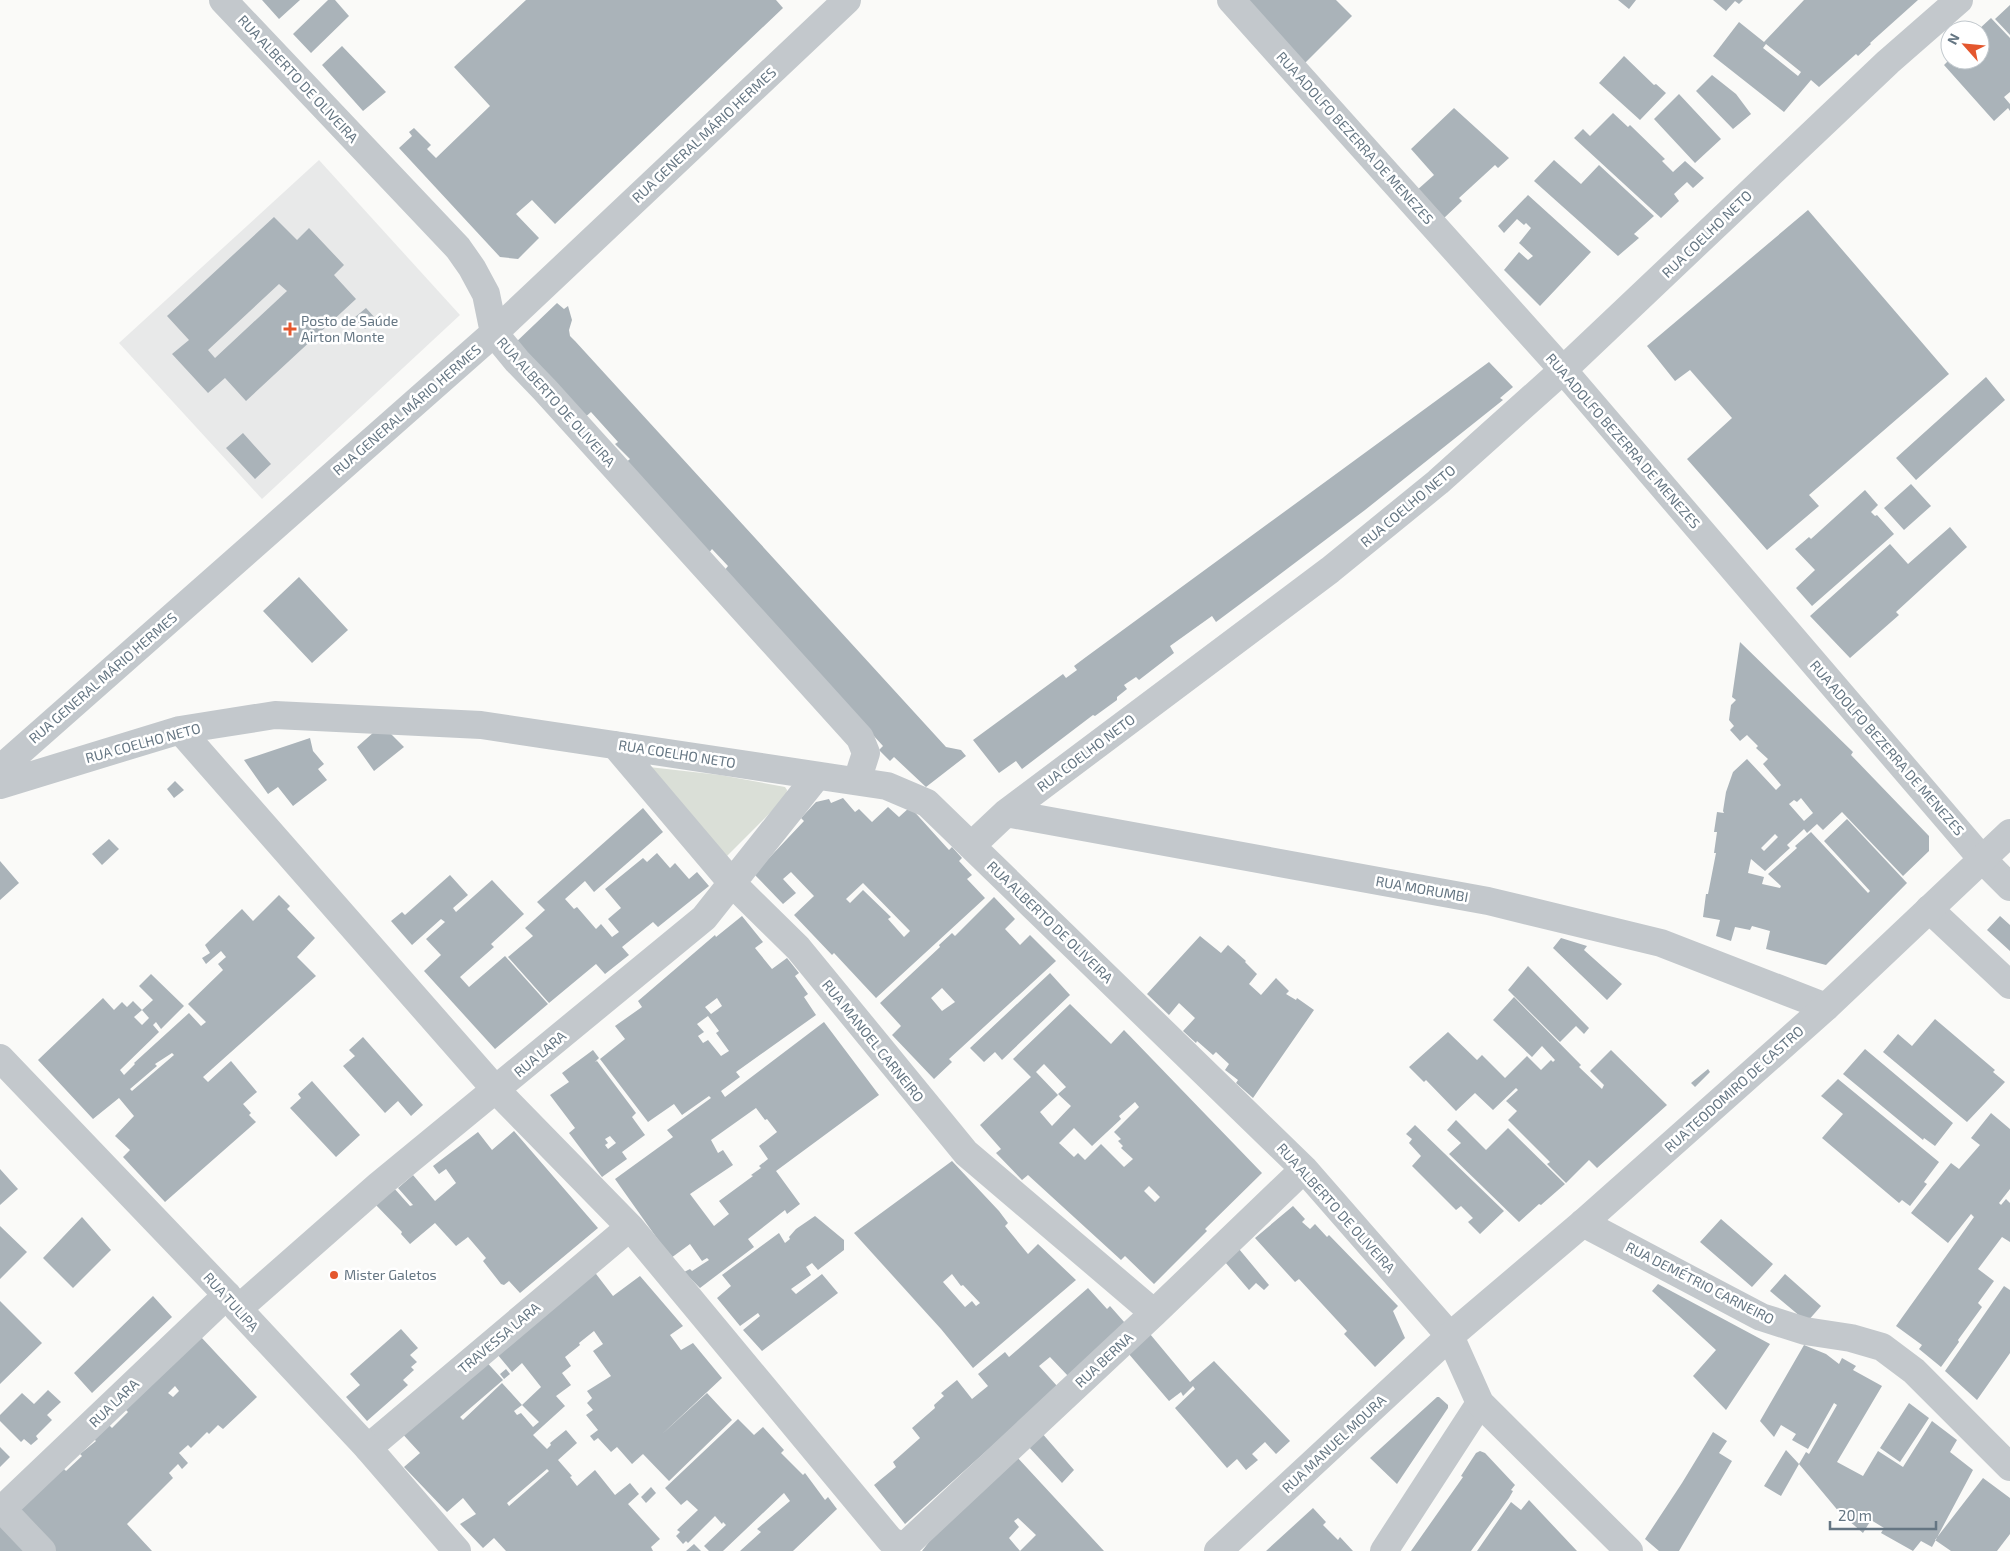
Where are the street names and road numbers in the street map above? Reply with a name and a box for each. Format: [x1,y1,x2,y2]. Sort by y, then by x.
street label: RUA ALBERTO DE OLIVEIRA [235,11,362,146]
street label: RUA ADOLFO BEZERRA DE MENEZES [1273,48,1438,228]
street label: RUA GENERAL MÁRIO HERMES [628,63,779,206]
street label: RUA COELHO NETO [1658,186,1755,281]
street label: RUA ALBERTO DE OLIVEIRA [494,333,619,470]
street label: RUA GENERAL MÁRIO HERMES [329,341,484,479]
street label: RUA ADOLFO BEZERRA DE MENEZES [1543,350,1704,532]
street label: RUA COELHO NETO [1357,461,1459,550]
street label: RUA GENERAL MÁRIO HERMES [25,609,180,747]
street label: RUA ADOLFO BEZERRA DE MENEZES [1807,657,1968,839]
street label: RUA COELHO NETO [1033,710,1138,795]
street label: RUA COELHO NETO [83,719,202,766]
street label: RUA COELHO NETO [617,736,737,771]
street label: RUA ALBERTO DE OLIVEIRA [984,857,1117,986]
street label: RUA MORUMBI [1374,872,1470,905]
street label: RUA MANOEL CARNEIRO [819,976,928,1105]
street label: RUA TEODOMIRO DE CASTRO [1661,1022,1807,1156]
street label: RUA LARA [510,1027,569,1080]
street label: RUA ALBERTO DE OLIVEIRA [1274,1139,1399,1276]
street label: RUA DEMÉTRIO CARNEIRO [1623,1238,1777,1327]
street label: RUA TULIPA [200,1269,263,1335]
street label: TRAVESSA LARA [454,1298,543,1377]
street label: RUA BERNA [1071,1328,1136,1391]
street label: RUA LARA [85,1375,142,1431]
street label: RUA MANUEL MOURA [1278,1391,1389,1496]

